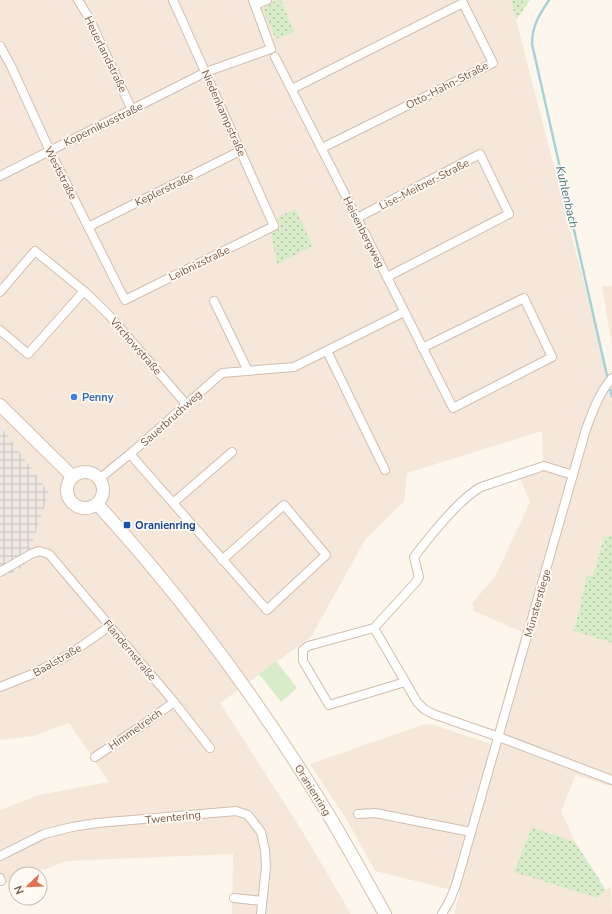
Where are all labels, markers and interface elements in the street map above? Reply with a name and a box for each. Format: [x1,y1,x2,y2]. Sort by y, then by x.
street label: Heuerlandstraße [81,13,131,95]
street label: Otto-Hahn-Straße [403,58,491,113]
street label: Niedenkampstraße [198,67,249,159]
street label: Kopernikusstraße [61,99,145,150]
street label: Weststraße [41,144,80,203]
street label: Lise-Meitner-Straße [377,155,472,214]
water label: Kuhlenbach [552,164,582,230]
street label: Keplerstraße [132,169,196,210]
street label: Heisenbergweg [339,194,388,270]
street label: Leibnizstraße [166,242,232,285]
street label: Virchowstraße [106,314,165,379]
street label: Sauerbruchweg [137,387,205,450]
place label: Penny [82,390,114,405]
marker: Penny [69,392,79,402]
place label: Oranienring [135,518,196,533]
marker: Oranienring [122,520,132,530]
street label: Münsterstiege [521,567,554,639]
street label: Flandernstraße [100,617,160,684]
street label: Baalstraße [30,640,84,680]
street label: Himmelreich [105,705,165,753]
street label: Oranienring [291,762,334,819]
street label: Twentering [144,807,202,828]
north arrow [8,866,48,906]
text: N [11,883,28,896]

